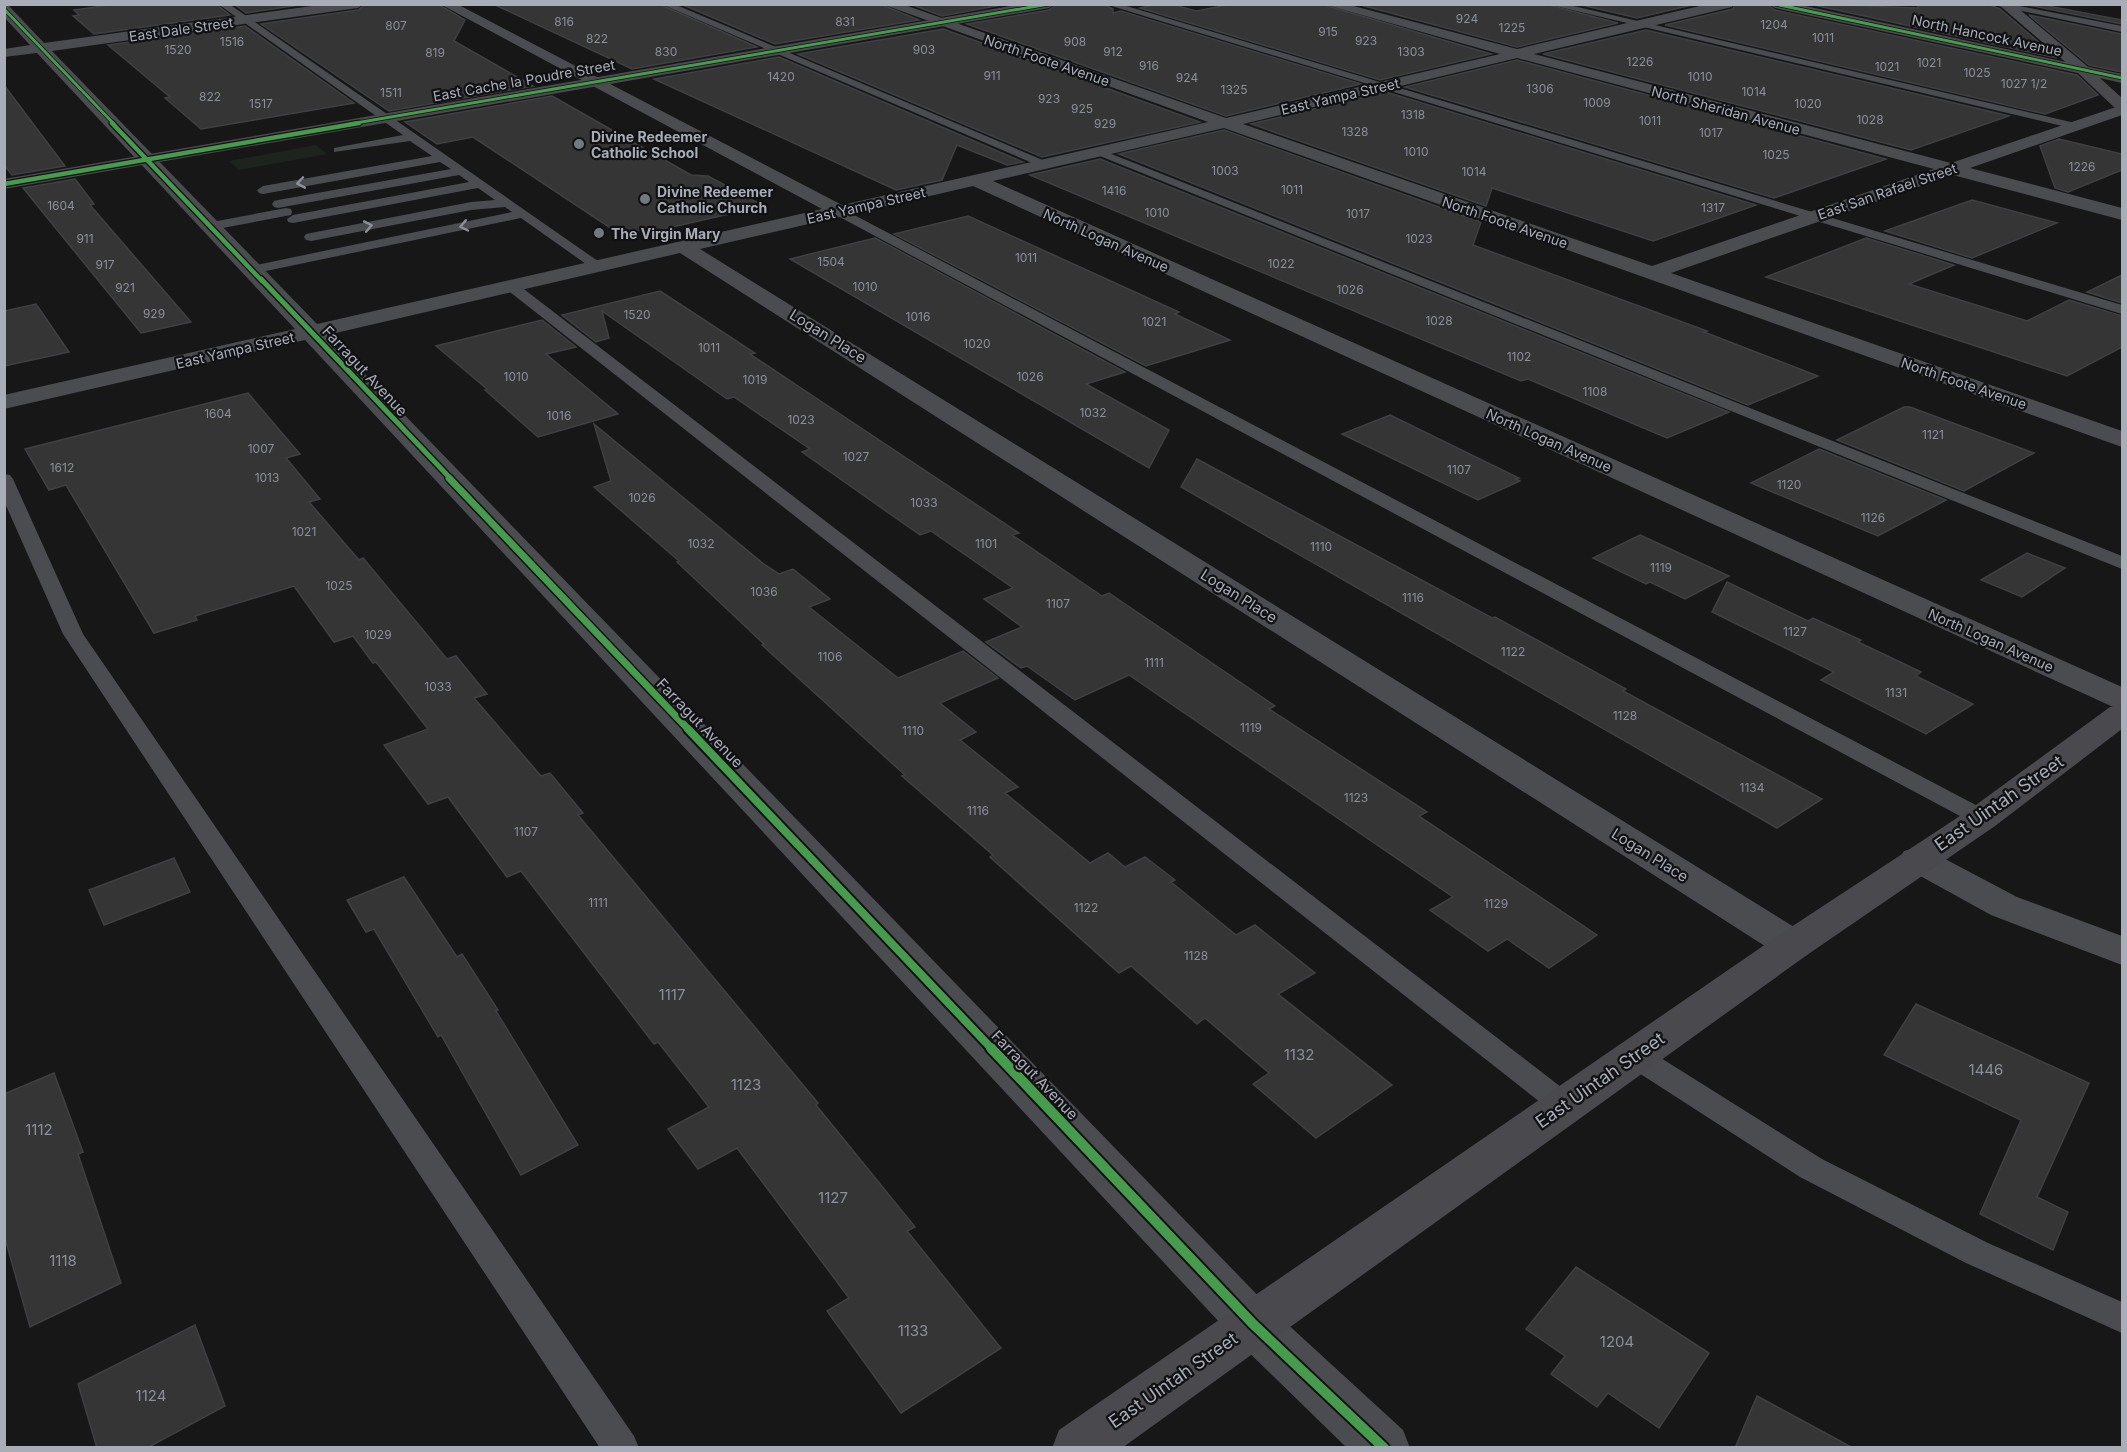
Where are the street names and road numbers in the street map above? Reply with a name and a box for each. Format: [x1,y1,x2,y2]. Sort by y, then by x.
street label: North Hancock Avenue [1910,11,2064,59]
street label: East Dale Street [128,13,235,45]
street label: North Foote Avenue [982,31,1112,89]
street label: East Cache la Poudre Street [432,56,617,104]
street label: East Yampa Street [1279,74,1401,118]
street label: North Sheridan Avenue [1650,82,1802,138]
street label: East San Rafael Street [1815,159,1959,223]
street label: East Yampa Street [805,183,927,227]
street label: North Foote Avenue [1440,193,1570,251]
street label: North Logan Avenue [1041,205,1171,275]
street label: Logan Place [786,305,870,367]
street label: Farragut Avenue [318,322,412,420]
street label: East Yampa Street [174,328,296,372]
street label: North Foote Avenue [1899,354,2029,412]
street label: North Logan Avenue [1484,405,1614,475]
street label: Logan Place [1197,565,1281,627]
street label: North Logan Avenue [1926,605,2056,675]
street label: Farragut Avenue [653,674,747,772]
street label: East Uintah Street [1931,751,2068,855]
street label: Logan Place [1608,824,1692,886]
street label: Farragut Avenue [988,1026,1082,1124]
street label: East Uintah Street [1532,1028,1669,1132]
street label: East Uintah Street [1105,1328,1242,1432]

